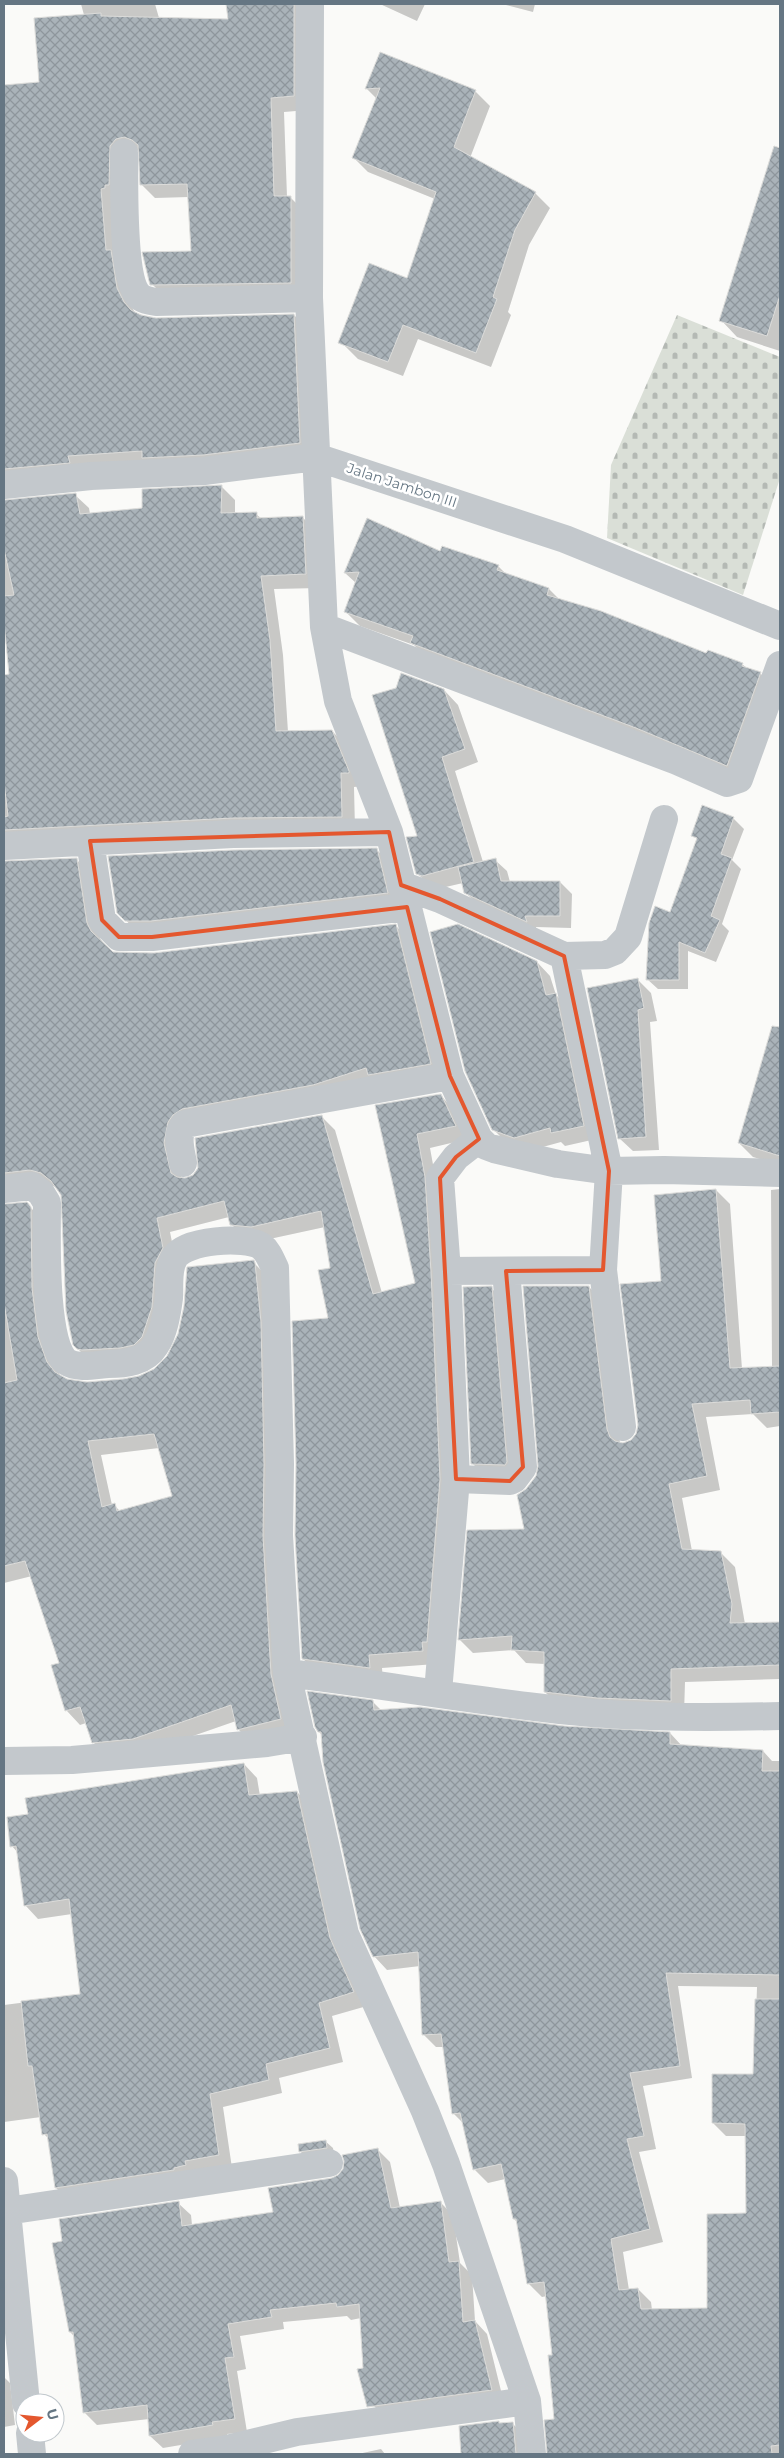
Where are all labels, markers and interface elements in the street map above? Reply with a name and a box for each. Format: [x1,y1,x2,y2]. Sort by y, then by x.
street label: Jalan Jambon III [344,458,459,511]
north arrow [15,2393,65,2443]
text: U [42,2407,63,2422]

